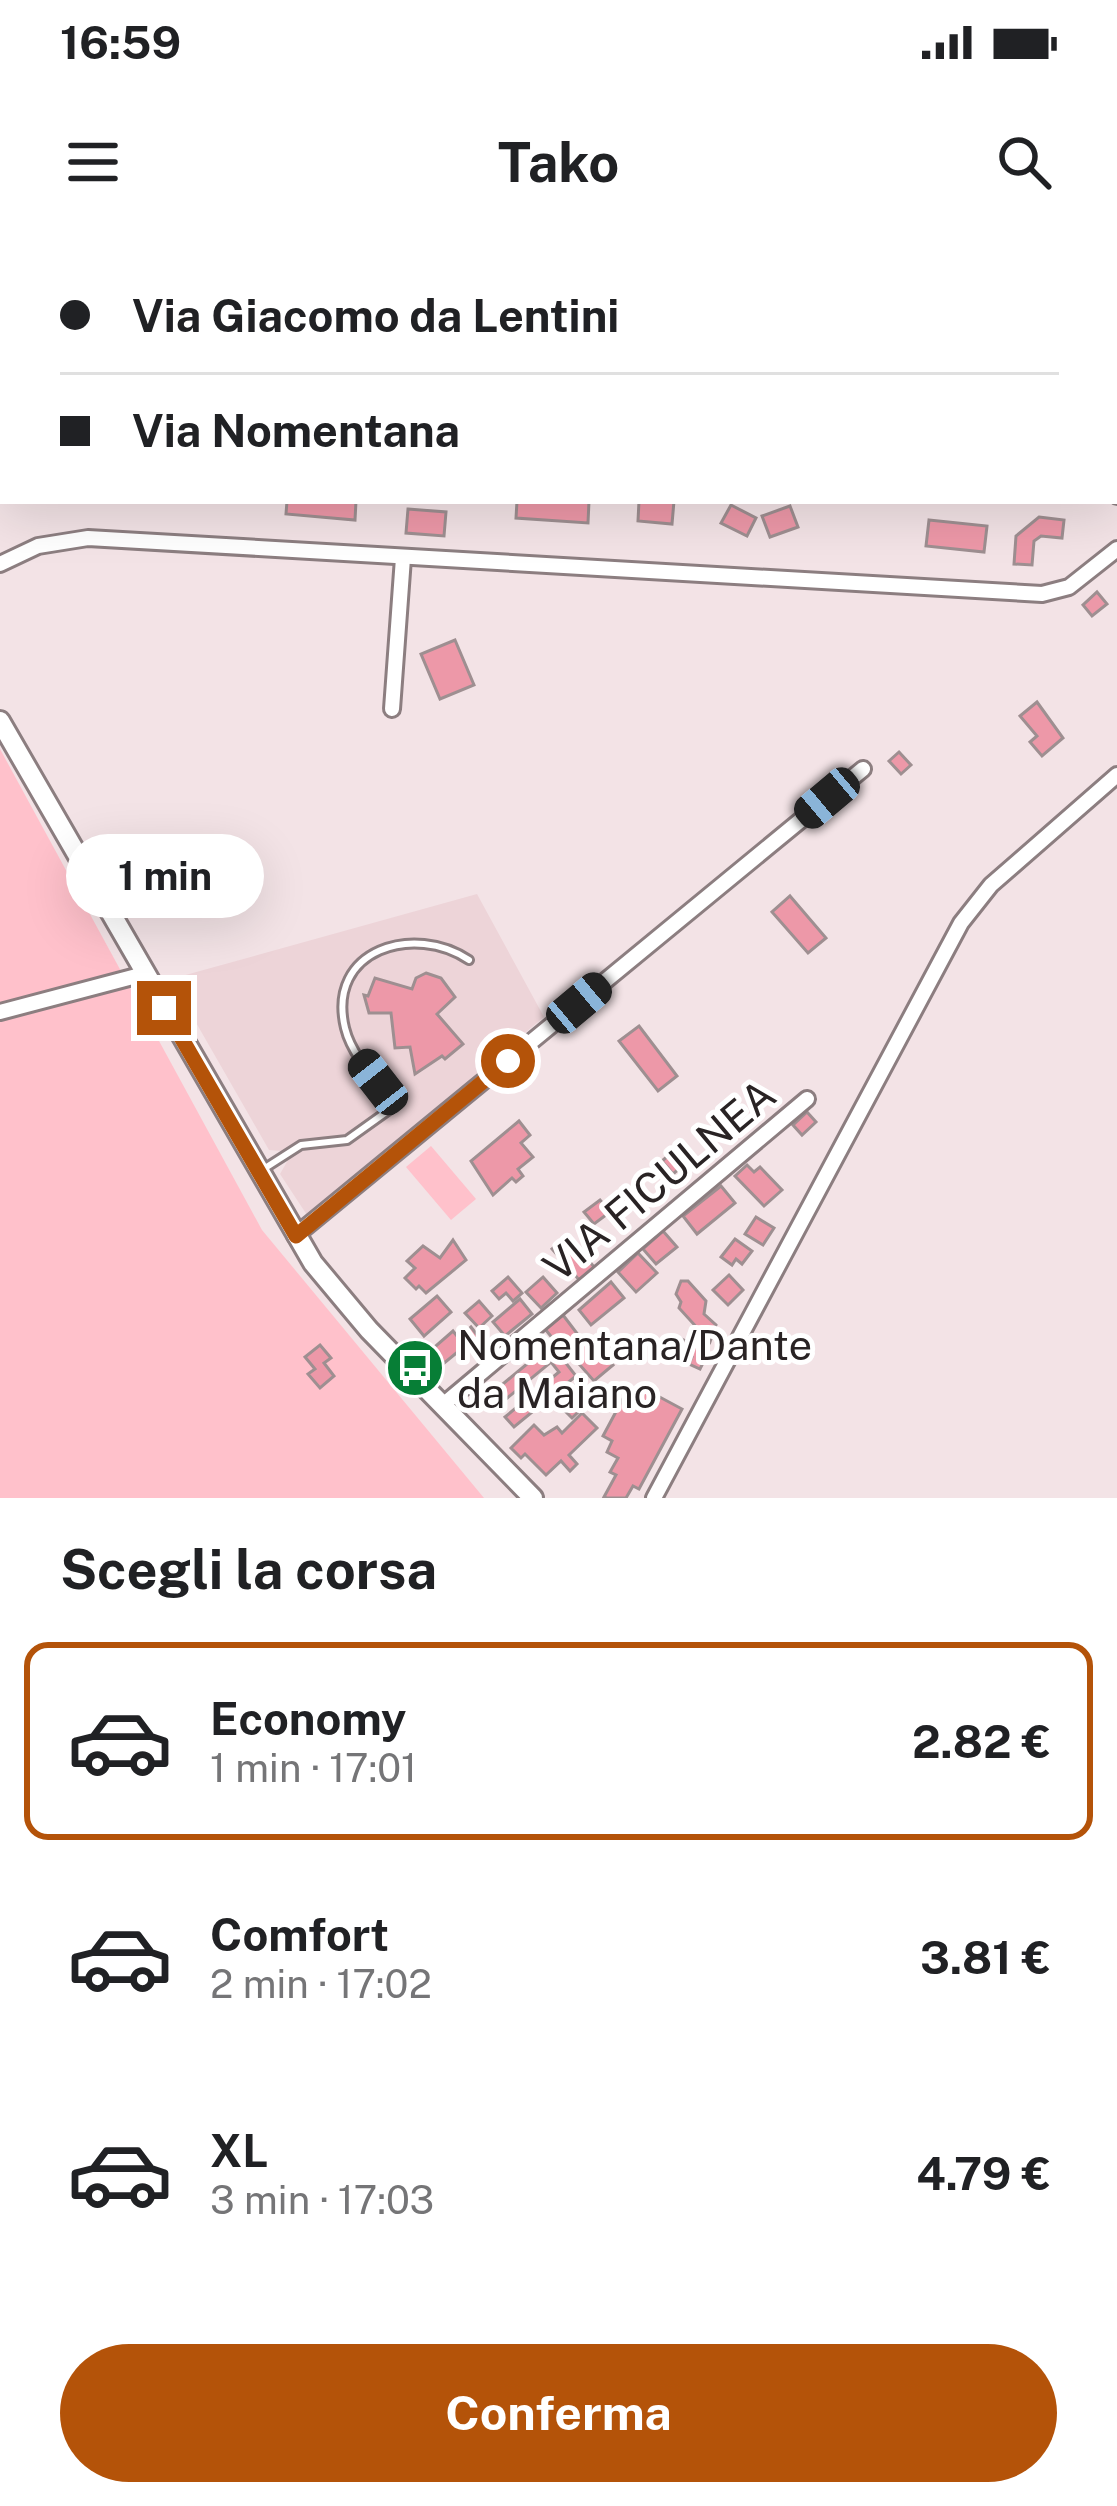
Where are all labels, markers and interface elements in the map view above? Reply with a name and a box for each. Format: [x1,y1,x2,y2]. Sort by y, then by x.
text: 16:59 [60,16,181,69]
icon: menu [60,129,126,195]
icon: search [991,129,1057,195]
text: Tako [498,131,619,194]
text: Via Giacomo da Lentini [132,289,619,342]
text: Via Nomentana [132,404,460,457]
car [788,761,866,835]
callout: 1 min [65,834,263,918]
text: 1 min [118,853,212,899]
car [540,966,618,1040]
route end [137,981,191,1035]
route start [481,1034,535,1088]
car [342,1043,414,1121]
street label: VIA FICULNEA [533,1069,785,1291]
place label: Nomentana/Dante da Maiano [457,1320,812,1417]
bus stop icon: Nomentana/Dante da Maiano [384,1337,446,1399]
text: Scegli la corsa [60,1538,437,1601]
icon: car [66,1687,174,1795]
text: Economy [210,1692,406,1745]
text: 2.82 € [912,1715,1051,1768]
text: 1 min · 17:01 [210,1745,417,1791]
icon: car [66,1903,174,2011]
text: Comfort [210,1908,389,1961]
text: 3.81 € [920,1931,1051,1984]
text: 2 min · 17:02 [210,1961,432,2007]
icon: car [66,2119,174,2227]
text: XL [210,2124,268,2177]
text: 4.79 € [916,2147,1051,2200]
text: 3 min · 17:03 [210,2177,434,2223]
button: Conferma [60,2344,1057,2482]

